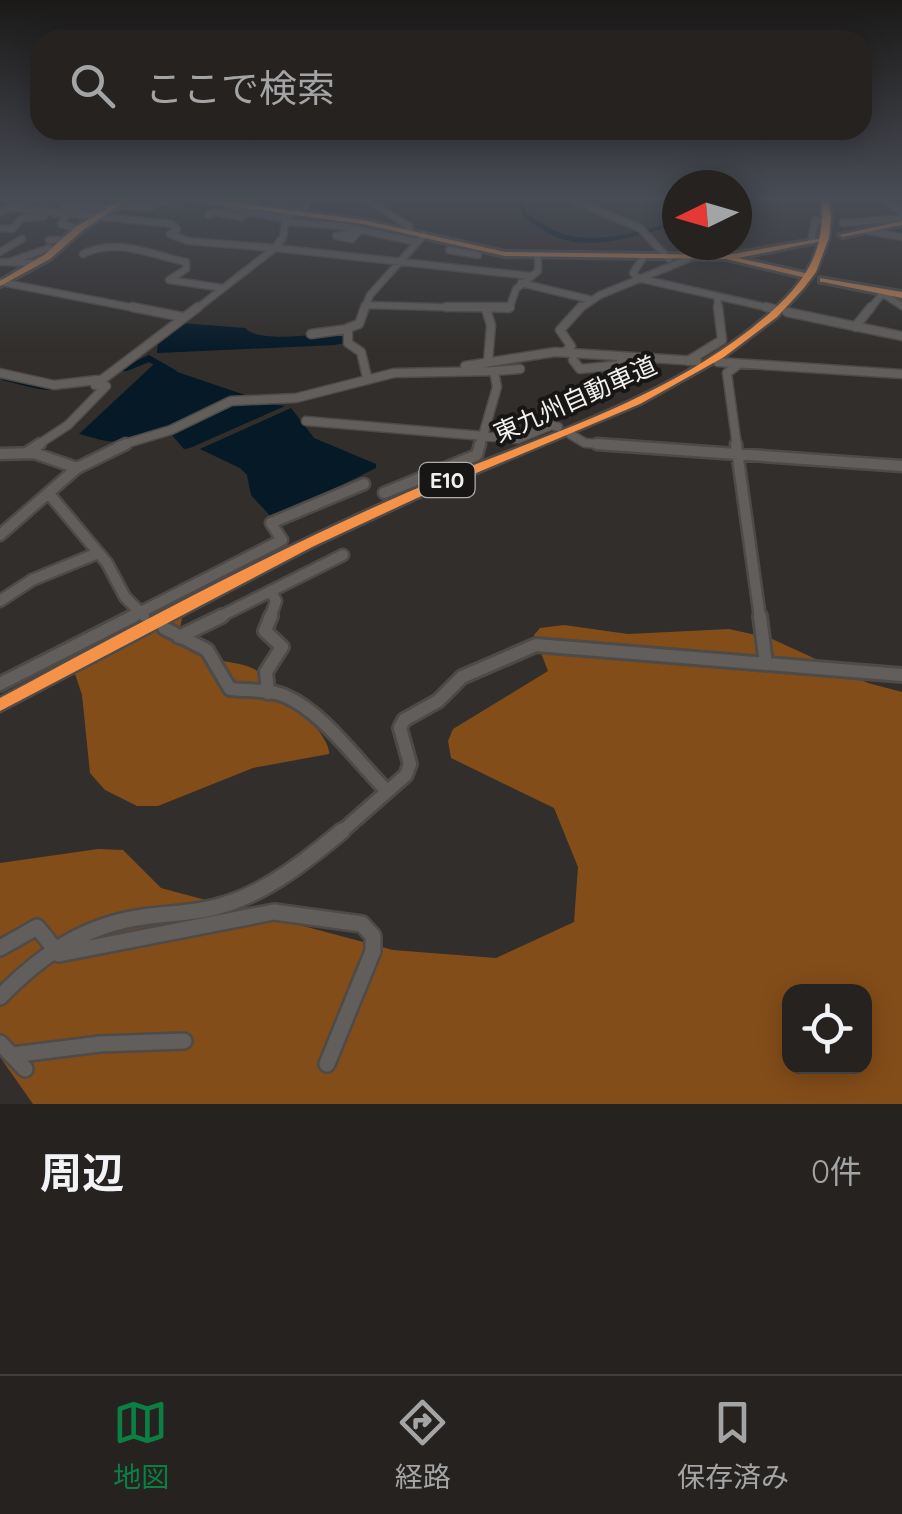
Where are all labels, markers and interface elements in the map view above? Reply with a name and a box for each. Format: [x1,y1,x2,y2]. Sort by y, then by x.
search box [30,30,872,140]
icon: search [65,58,120,113]
text: ここで検索 [145,64,335,112]
north arrow [662,170,752,260]
street label: 東九州自動車道 [489,349,661,448]
road number: E10 [420,463,474,497]
map controls [782,984,872,1074]
button: locate [782,984,872,1074]
text: 周辺 [40,1146,124,1199]
text: 0件 [811,1151,862,1191]
tab: 地図 [113,1395,169,1495]
tab: 経路 [395,1395,451,1495]
tab: 保存済み [677,1395,789,1495]

